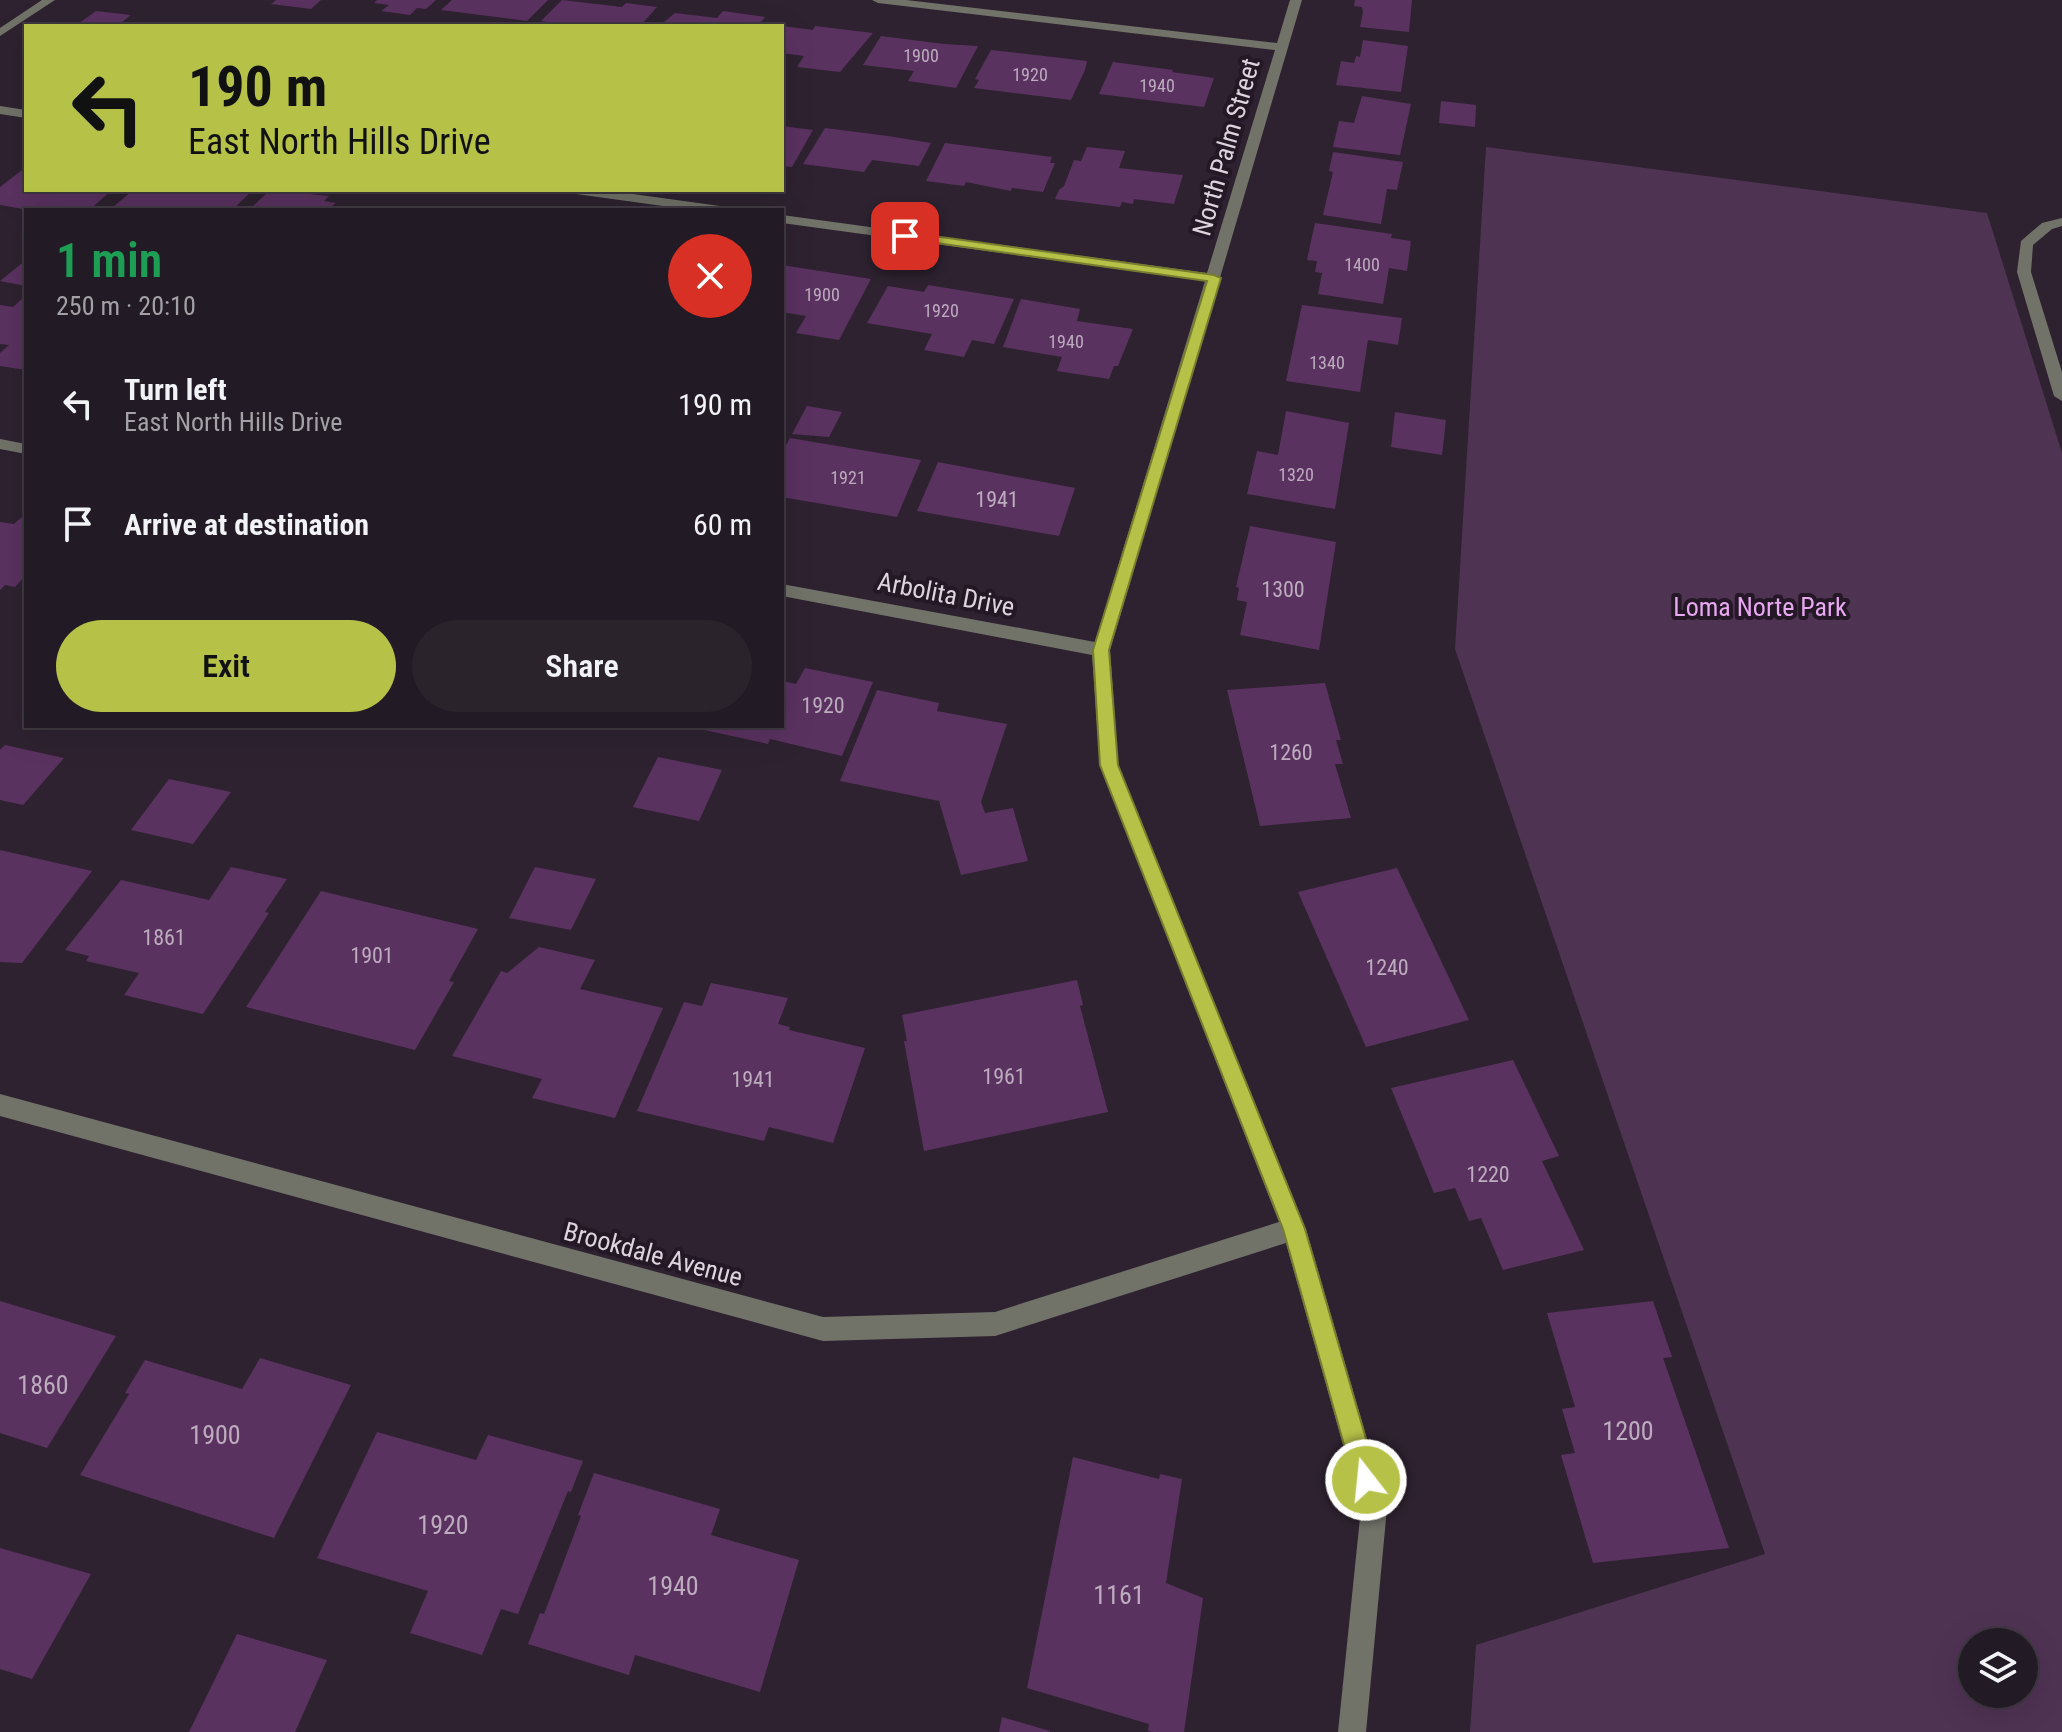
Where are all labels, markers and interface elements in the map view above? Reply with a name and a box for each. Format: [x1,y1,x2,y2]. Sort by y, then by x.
house number: 1900 [903,45,939,66]
text: 190 m [188,54,327,120]
street label: North Palm Street [1186,55,1266,239]
icon: left [56,56,160,160]
house number: 1920 [1012,64,1048,85]
house number: 1940 [1139,75,1175,96]
text: East North Hills Drive [188,121,491,163]
pin [871,202,939,270]
icon: arrive [883,214,927,258]
text: 1 min [56,232,162,289]
button: close [668,234,752,318]
house number: 1400 [1344,254,1380,275]
house number: 1900 [804,284,840,305]
text: 250 m · 20:10 [56,291,196,321]
house number: 1920 [923,300,959,321]
house number: 1940 [1048,331,1084,352]
house number: 1340 [1309,352,1345,373]
text: Turn left [124,372,227,407]
icon: left [56,382,100,426]
text: 190 m [678,387,752,422]
text: East North Hills Drive [124,407,343,437]
house number: 1320 [1278,464,1314,485]
house number: 1921 [830,467,866,488]
house number: 1941 [975,487,1019,512]
icon: arrive [56,502,100,546]
text: Arrive at destination [124,507,369,542]
text: 60 m [693,507,752,542]
street label: Arbolita Drive [875,566,1017,622]
house number: 1300 [1261,577,1305,602]
park label: Loma Norte Park [1673,592,1847,622]
button: Exit [56,620,396,712]
button: Share [412,620,752,712]
house number: 1920 [801,693,845,718]
house number: 1260 [1269,740,1313,765]
house number: 1861 [142,925,186,950]
house number: 1901 [350,943,394,968]
house number: 1240 [1365,955,1409,980]
house number: 1961 [982,1064,1026,1089]
house number: 1941 [731,1067,775,1092]
house number: 1220 [1466,1162,1510,1187]
street label: Brookdale Avenue [560,1216,746,1292]
house number: 1860 [17,1370,69,1400]
house number: 1200 [1602,1416,1654,1446]
house number: 1900 [189,1420,241,1450]
position arrow [1324,1438,1408,1522]
house number: 1920 [417,1510,469,1540]
house number: 1940 [647,1571,699,1601]
house number: 1161 [1093,1580,1145,1610]
map controls [1958,1628,2038,1708]
button: layers [1958,1628,2038,1708]

